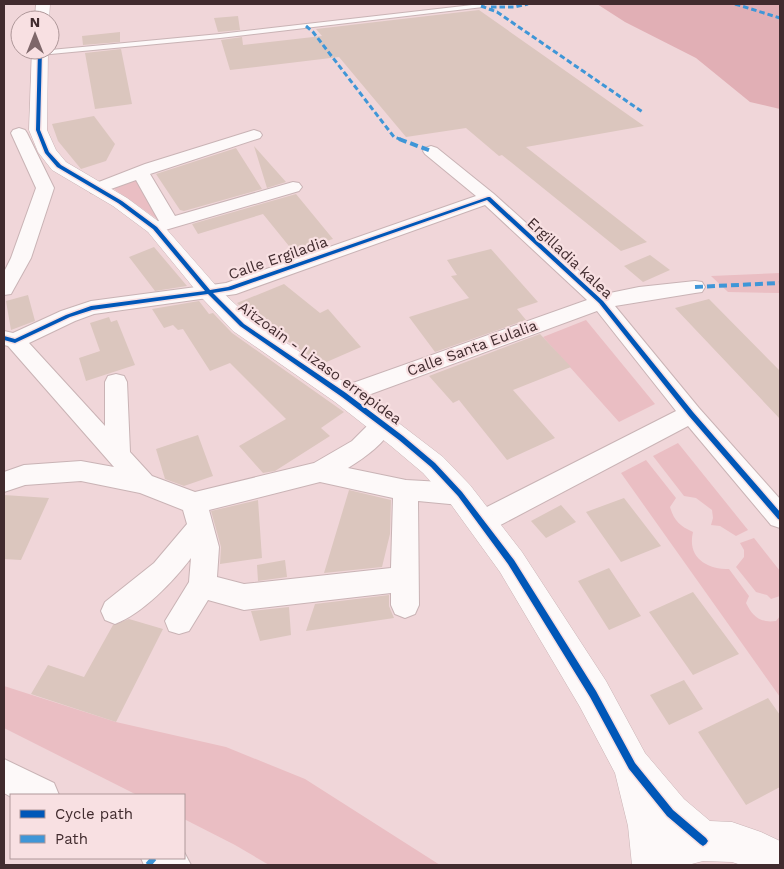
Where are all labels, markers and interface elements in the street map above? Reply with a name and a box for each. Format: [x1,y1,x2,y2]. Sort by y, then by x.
north arrow [10,10,60,60]
text: N [30,14,40,30]
street label: Ergilladia kalea [524,214,617,303]
street label: Calle Ergiladia [226,232,331,283]
street label: Aitzoain - Lizaso errepidea [235,298,406,429]
street label: Calle Santa Eulalia [404,316,540,380]
legend [10,794,185,859]
text: Cycle path [55,805,133,823]
text: Path [55,830,88,848]

